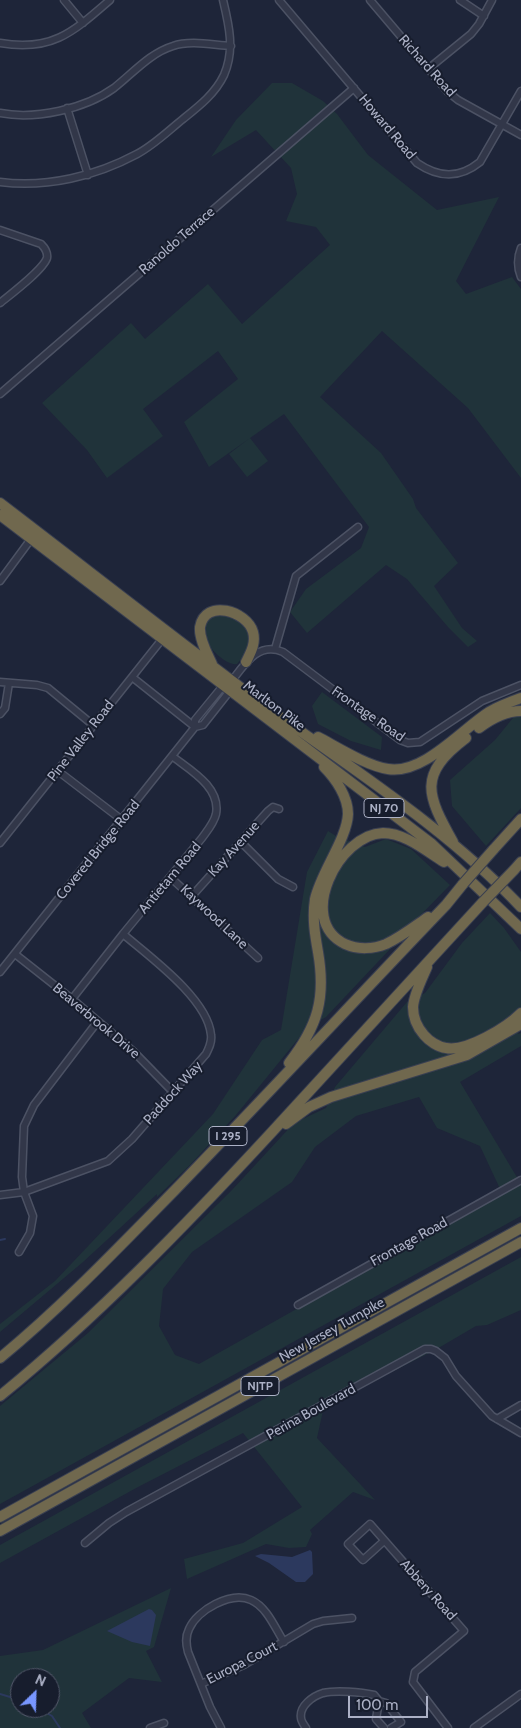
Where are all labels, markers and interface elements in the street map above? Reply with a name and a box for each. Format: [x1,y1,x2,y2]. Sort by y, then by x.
street label: Richard Road [395,32,459,100]
street label: Howard Road [355,91,419,163]
street label: Ranoldo Terrace [136,204,218,278]
street label: Marlton Pike [240,677,308,735]
street label: Frontage Road [328,683,408,745]
street label: Pine Valley Road [44,697,118,785]
street label: Covered Bridge Road [53,797,143,903]
road number: NJ 70 [364,798,404,818]
street label: Kay Avenue [205,818,263,880]
street label: Antietam Road [135,839,205,917]
street label: Kaywood Lane [177,881,251,953]
street label: Beaverbrook Drive [49,980,143,1062]
street label: Paddock Way [140,1058,206,1128]
road number: I 295 [209,1126,247,1146]
street label: Frontage Road [368,1214,450,1270]
street label: New Jersey Turnpike [276,1294,388,1366]
road number: NJTP [241,1376,279,1395]
street label: Perina Boulevard [263,1381,359,1443]
street label: Abbery Road [396,1556,460,1624]
street label: Europa Court [204,1638,280,1688]
north arrow [10,1668,60,1718]
text: N [33,1670,49,1690]
scale bar [351,1686,431,1718]
text: 100 m [356,1696,398,1714]

